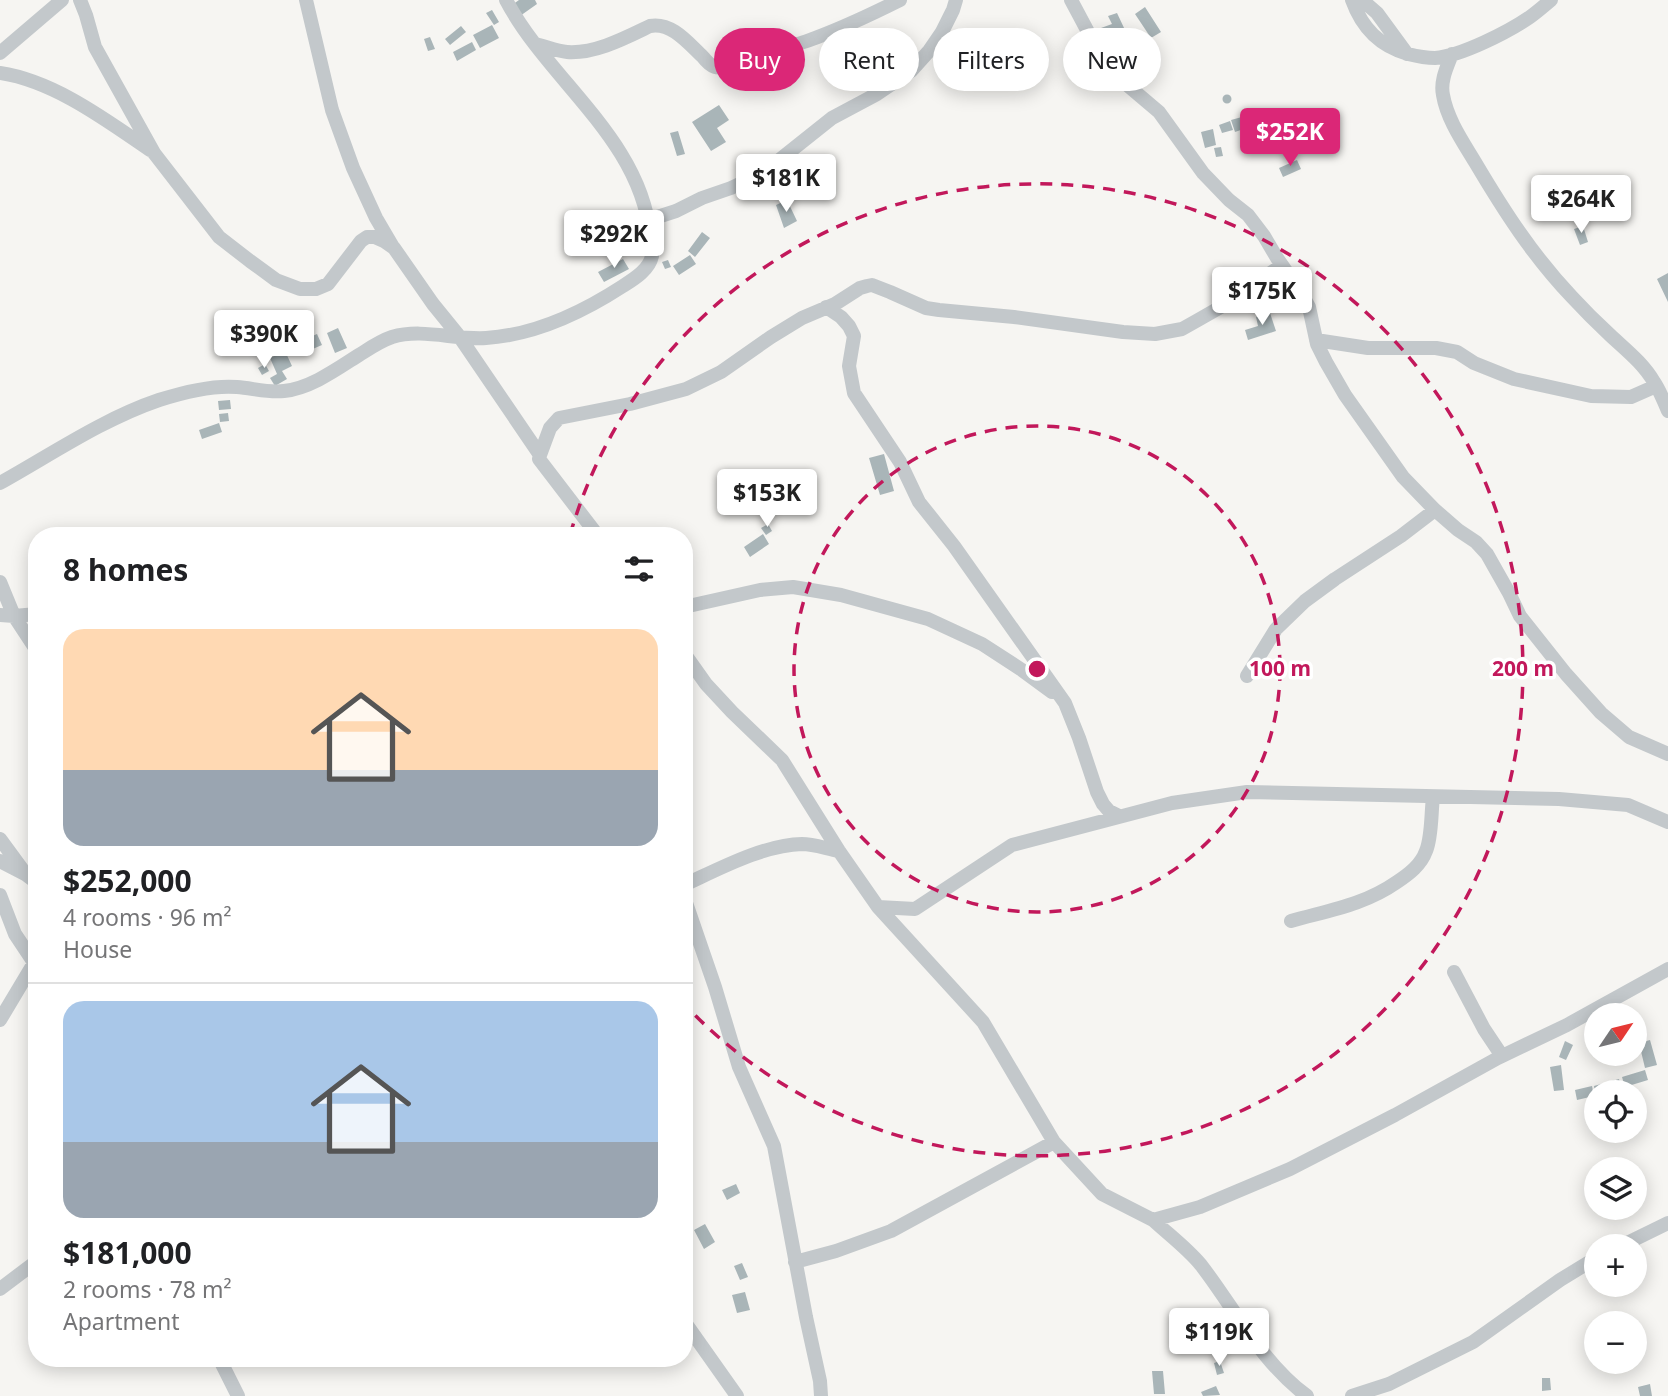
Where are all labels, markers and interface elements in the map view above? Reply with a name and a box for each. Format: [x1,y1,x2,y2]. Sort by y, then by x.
chip: Buy [714,28,805,91]
chip: Rent [819,28,919,91]
chip: Filters [933,28,1049,91]
chip: New [1063,28,1161,91]
pin: $252K [1241,108,1339,168]
text: $252K [1256,115,1324,147]
pin: $181K [737,154,835,214]
text: $181K [752,161,820,193]
pin: $264K [1532,176,1630,235]
text: $264K [1547,182,1615,214]
pin: $292K [565,210,663,270]
text: $292K [580,217,648,249]
pin: $175K [1213,268,1311,327]
text: $175K [1228,274,1296,306]
pin: $390K [215,310,313,370]
text: $390K [230,317,298,349]
pin: $153K [718,470,816,529]
text: $153K [733,476,801,508]
text: 8 homes [63,549,188,590]
icon: filters [620,550,658,588]
text: 100 m [1249,654,1311,682]
text: 200 m [1492,654,1554,682]
centre of rings [1025,657,1049,681]
icon: home [298,674,424,800]
text: $252,000 [63,860,192,901]
text: 4 rooms · 96 m² [63,901,232,933]
text: House [63,933,132,965]
north arrow [1584,1003,1647,1066]
map controls [1584,1003,1647,1374]
icon: home [298,1046,424,1172]
button: locate [1584,1080,1647,1143]
button: layers [1584,1157,1647,1220]
text: $181,000 [63,1232,192,1273]
button: + [1584,1234,1647,1297]
text: 2 rooms · 78 m² [63,1273,232,1305]
text: Apartment [63,1305,180,1337]
pin: $119K [1170,1308,1268,1368]
button: − [1584,1311,1647,1374]
text: $119K [1185,1315,1253,1347]

